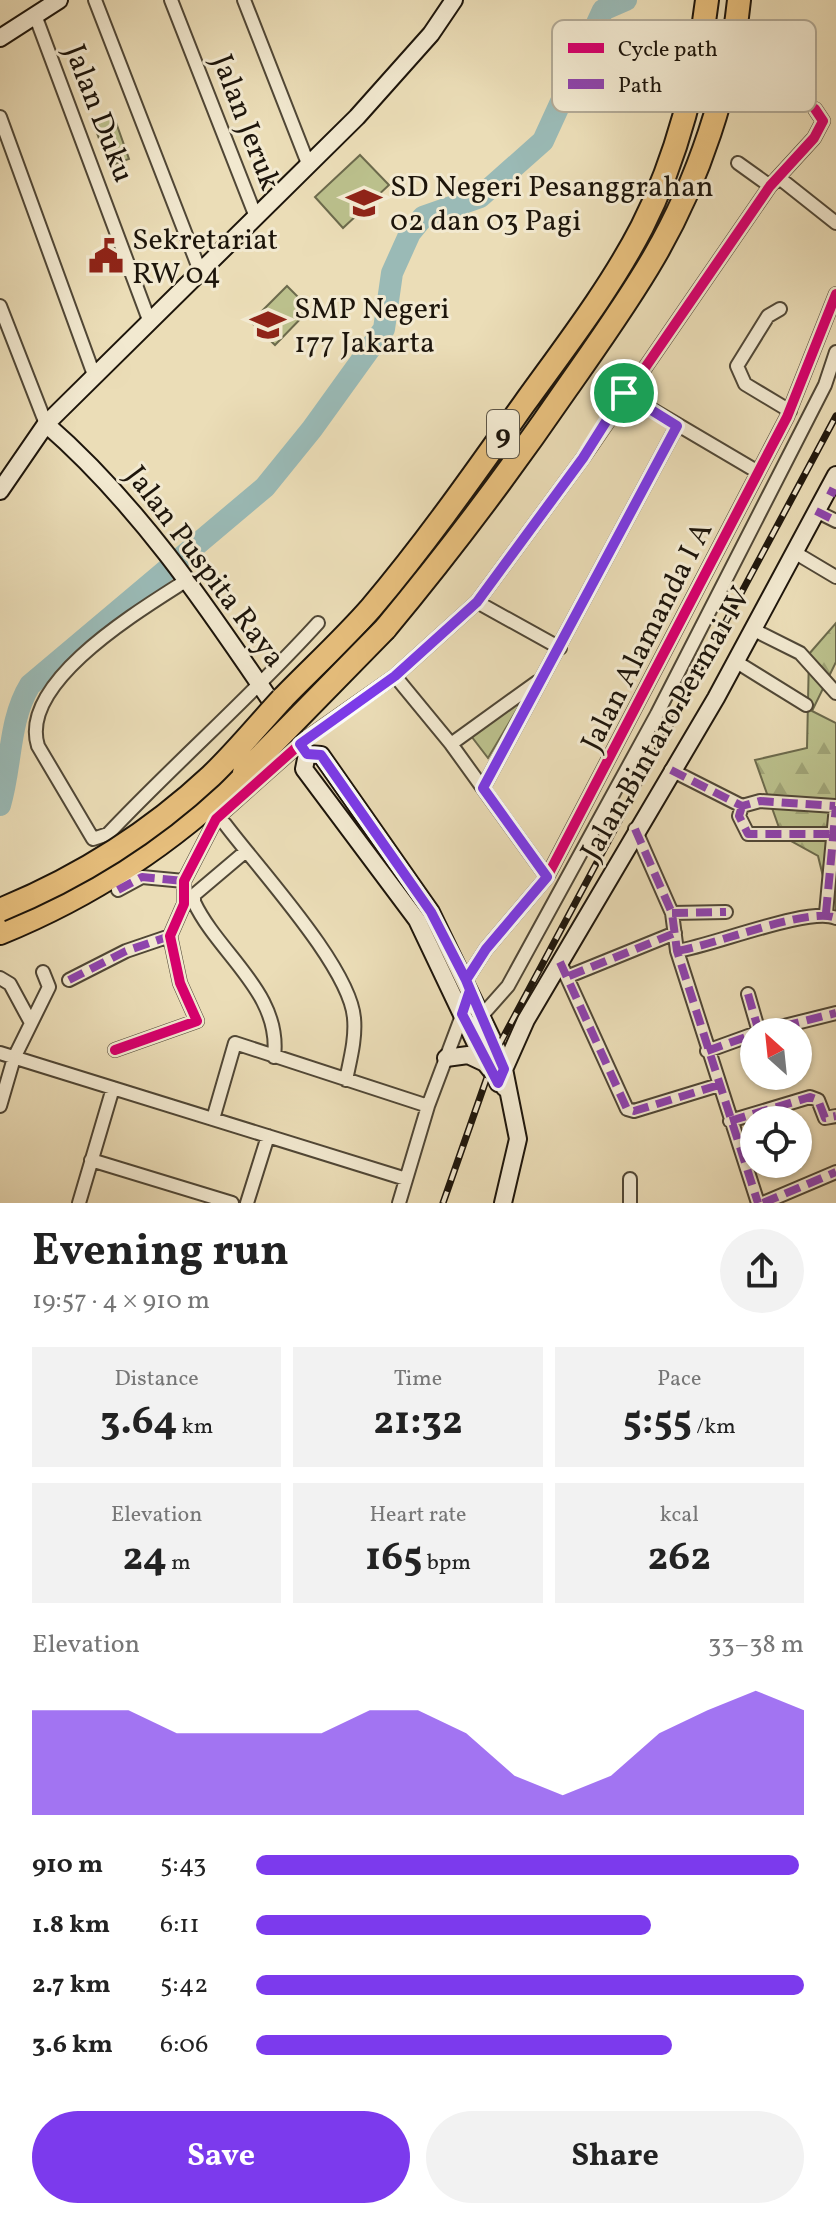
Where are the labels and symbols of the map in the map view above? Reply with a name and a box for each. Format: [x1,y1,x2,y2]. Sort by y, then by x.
legend [552,20,816,112]
text: Cycle path [618,35,718,66]
street label: Jalan Duku [53,39,144,189]
street label: Jalan Jeruk [200,49,290,197]
text: Path [618,71,662,102]
place label: SD Negeri Pesanggrahan 02 dan 03 Pagi [390,167,714,243]
school or university icon: SD Negeri Pesanggrahan 02 dan 03 Pagi [345,184,383,222]
place label: Sekretariat RW 04 [132,220,278,296]
public building icon: Sekretariat RW 04 [87,237,125,275]
place label: SMP Negeri 177 Jakarta [294,289,450,365]
school or university icon: SMP Negeri 177 Jakarta [249,306,287,344]
pin [590,359,658,427]
road number: 9 [487,410,519,458]
street label: Jalan Puspita Raya [114,457,294,677]
street label: Jalan Alamanda I A [572,515,724,759]
street label: Jalan Bintaro Permai IV [571,579,762,869]
north arrow [740,1018,812,1090]

